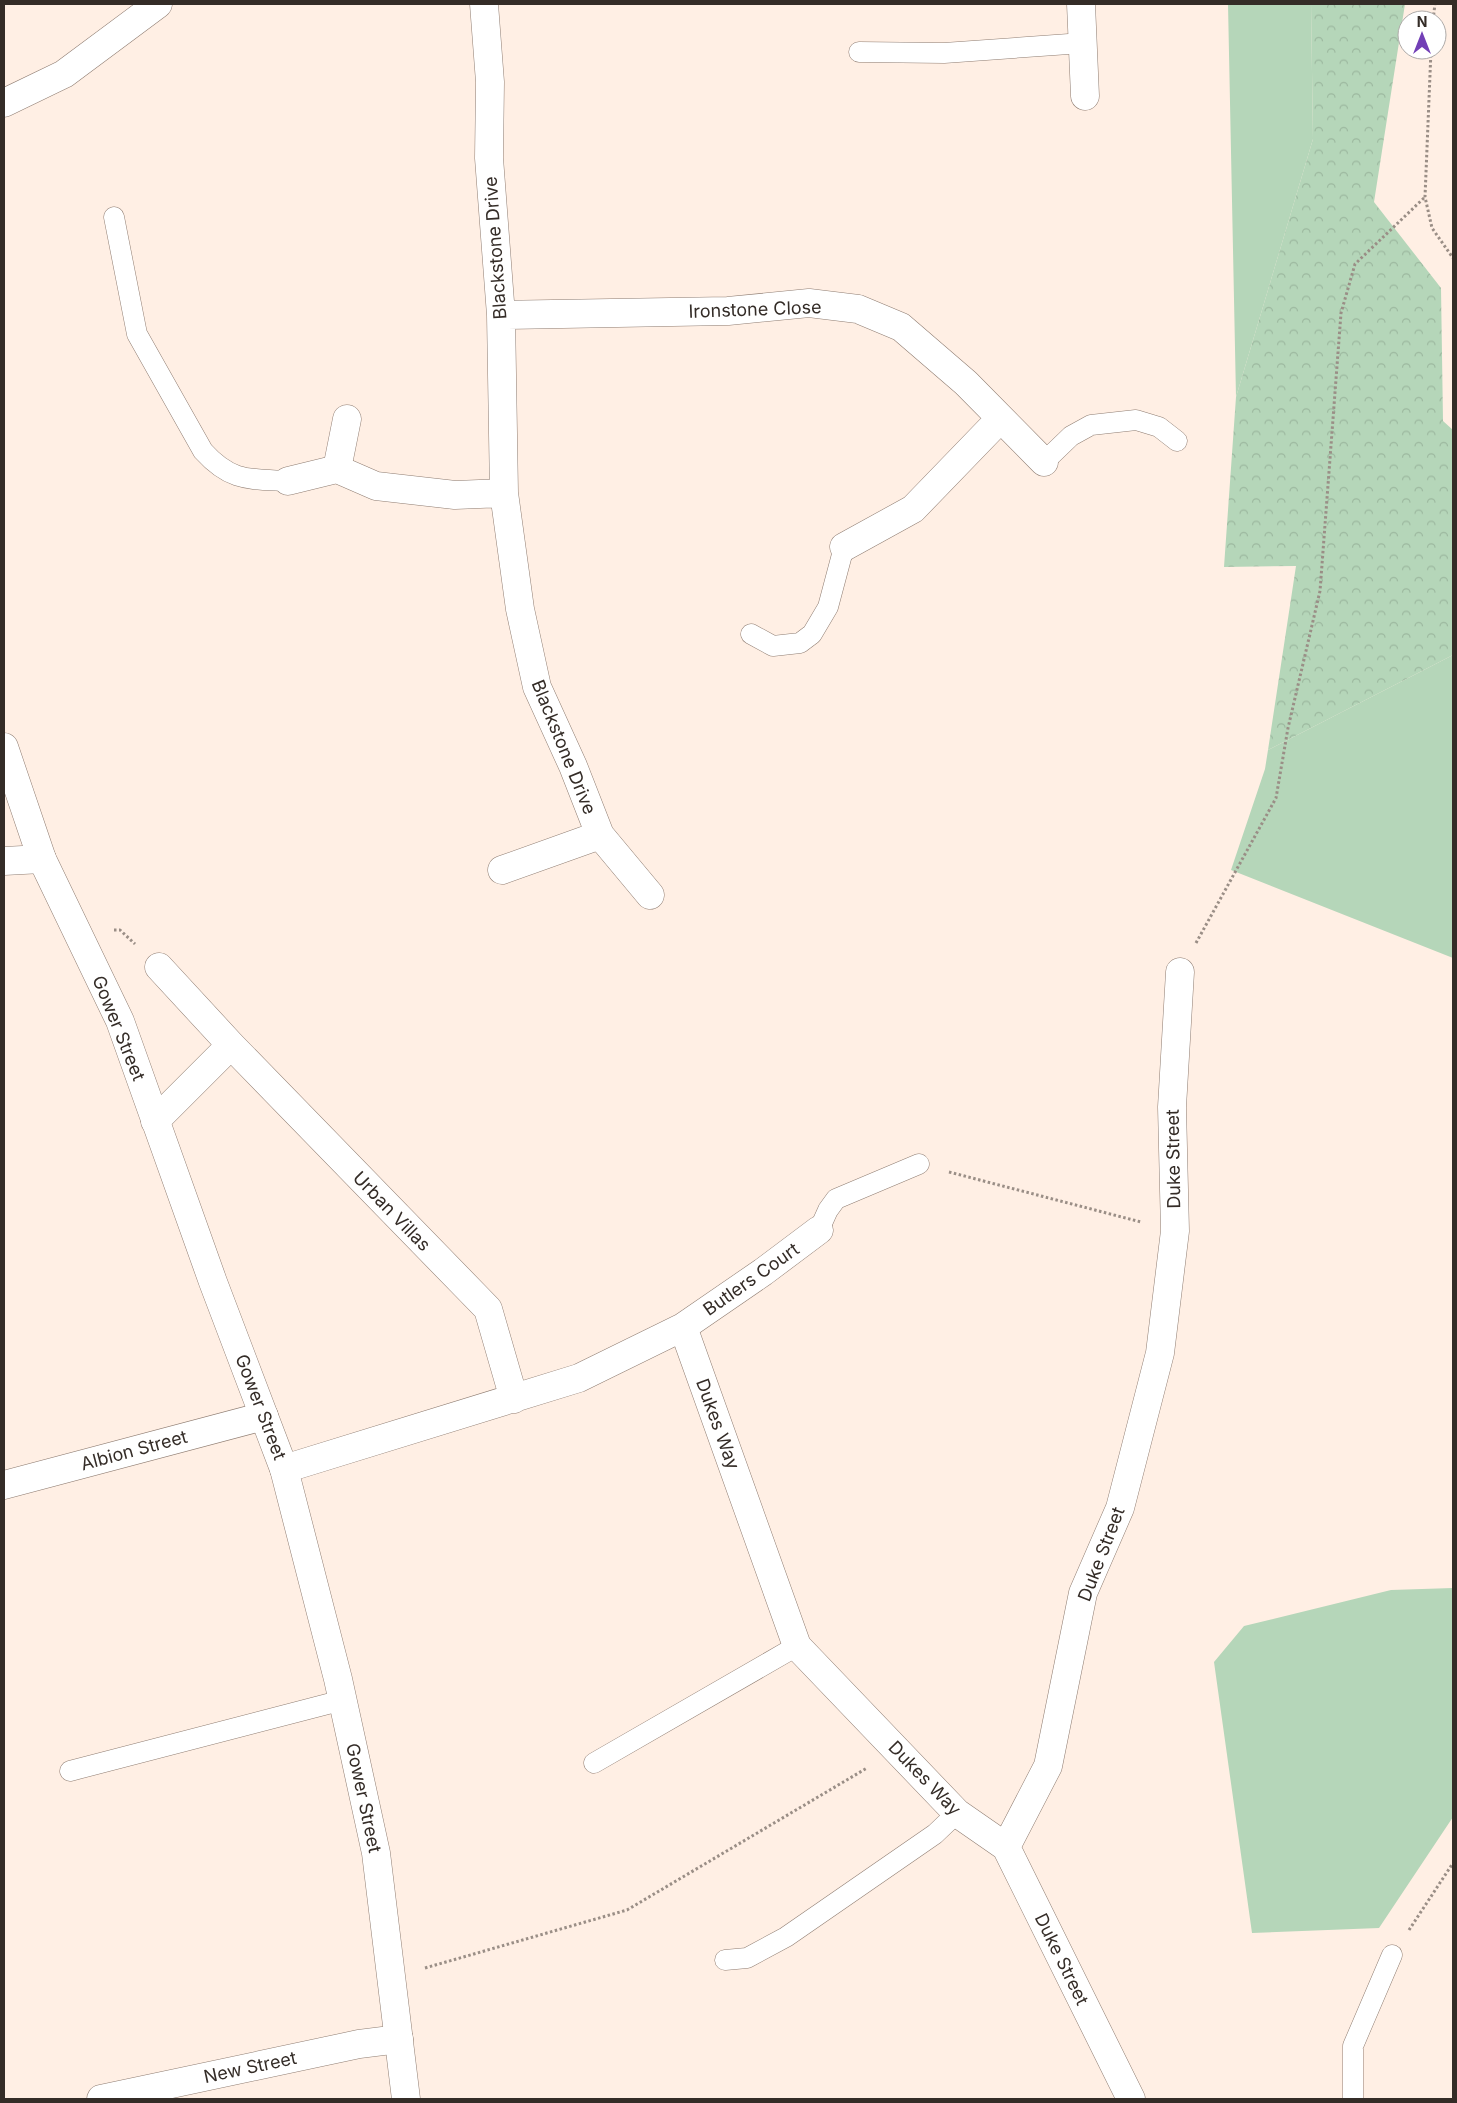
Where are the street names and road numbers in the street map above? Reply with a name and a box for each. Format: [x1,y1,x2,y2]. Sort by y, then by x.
street label: Blackstone Drive [480,176,510,320]
street label: Ironstone Close [688,296,822,322]
street label: Blackstone Drive [527,677,601,817]
street label: Gower Street [88,972,150,1084]
street label: Duke Street [1162,1109,1184,1209]
street label: Urban Villas [349,1167,435,1255]
street label: Butlers Court [699,1238,803,1320]
street label: Gower Street [231,1351,291,1463]
street label: Dukes Way [692,1376,744,1472]
street label: Albion Street [78,1426,190,1474]
street label: Duke Street [1073,1504,1129,1604]
street label: Dukes Way [884,1737,966,1819]
street label: Gower Street [342,1741,386,1855]
street label: Duke Street [1031,1910,1093,2008]
street label: New Street [202,2047,298,2087]

